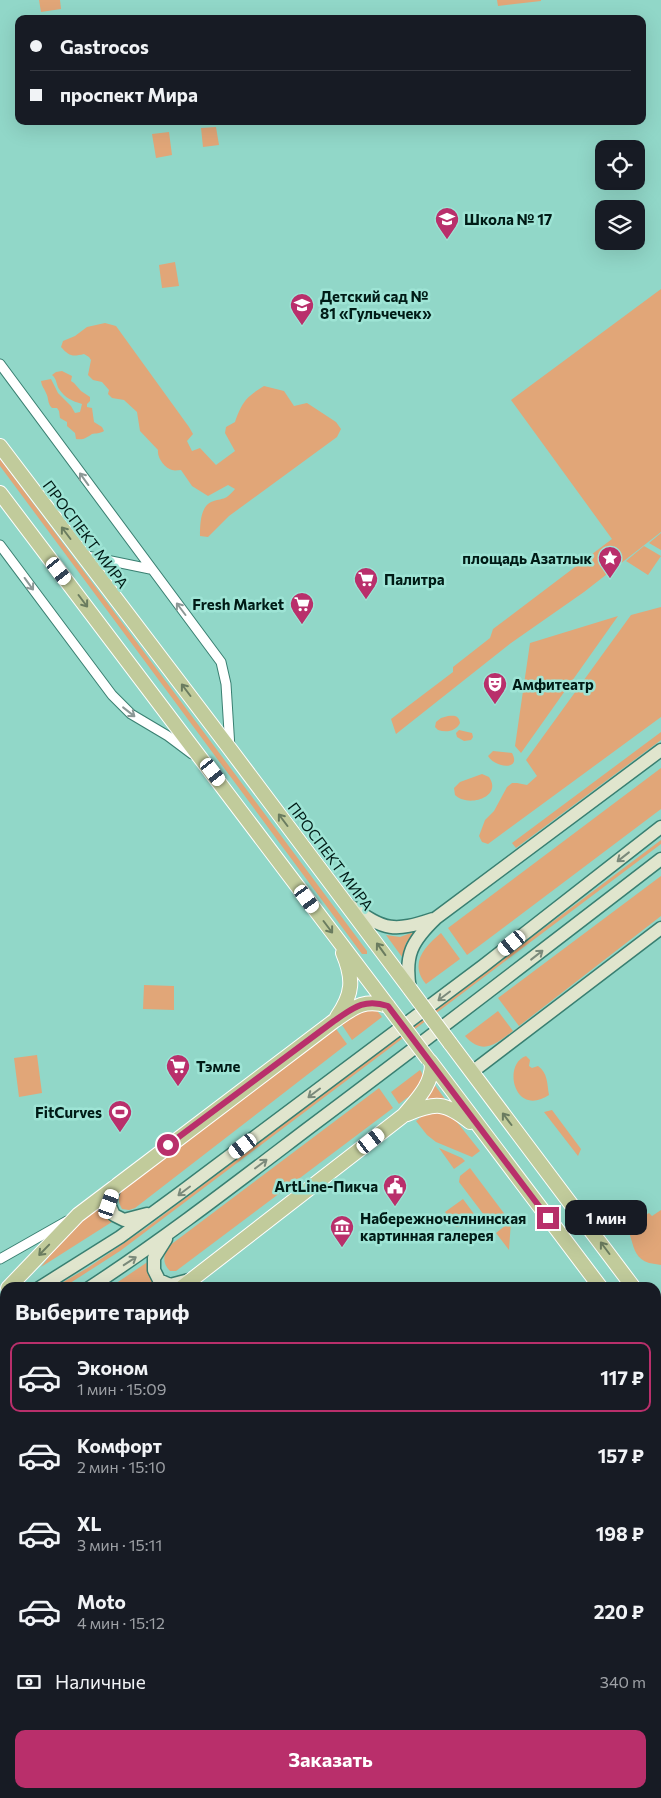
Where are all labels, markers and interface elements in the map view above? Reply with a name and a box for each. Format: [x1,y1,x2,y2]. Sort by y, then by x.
text: Gastrocos [60,35,149,58]
text: проспект Мира [60,83,198,106]
map controls [595,140,645,250]
button: locate [595,140,645,190]
button: layers [595,200,645,250]
school or university icon: Школа № 17 [434,206,460,240]
place label: Школа № 17 [464,210,552,228]
place label: Детский сад № 81 «Гульчечек» [320,287,432,322]
school or university icon: Детский сад № 81 «Гульчечек» [289,292,315,326]
one-way arrow [79,472,89,486]
street label: ПРОСПЕКТ МИРА [40,477,132,591]
one-way arrow [60,527,71,540]
place icon: площадь Азатлык [597,545,623,579]
place label: площадь Азатлык [462,549,592,567]
car [43,555,74,587]
supermarket icon: Палитра [353,566,379,600]
place label: Палитра [384,570,445,588]
one-way arrow [24,577,34,591]
supermarket icon: Fresh Market [289,591,315,625]
one-way arrow [77,594,88,607]
place label: Fresh Market [192,595,284,613]
one-way arrow [176,602,186,616]
theatre icon: Амфитеатр [482,671,508,705]
place label: Амфитеатр [512,675,594,693]
one-way arrow [180,684,191,697]
one-way arrow [122,706,135,717]
car [197,756,228,788]
street label: ПРОСПЕКТ МИРА [285,799,377,913]
one-way arrow [278,814,289,827]
one-way arrow [617,851,630,862]
car [292,882,321,916]
one-way arrow [322,920,333,933]
car [495,928,528,958]
one-way arrow [376,943,386,957]
one-way arrow [530,950,543,961]
one-way arrow [438,990,451,1001]
supermarket icon: Тэмле [165,1053,191,1087]
place label: Тэмле [196,1057,240,1075]
one-way arrow [307,1088,321,1098]
sports icon: FitCurves [107,1099,133,1133]
place label: FitCurves [35,1103,102,1121]
one-way arrow [502,1113,513,1126]
car [354,1126,387,1156]
car [226,1131,259,1161]
route start [157,1134,179,1156]
one-way arrow [254,1159,267,1170]
public building icon: ArtLine-Пикча [382,1173,408,1207]
place label: ArtLine-Пикча [274,1177,378,1195]
one-way arrow [178,1185,191,1196]
car [97,1187,120,1221]
callout: 1 мин [566,1200,648,1236]
route end [537,1207,559,1229]
text: 1 мин [586,1208,626,1227]
place label: Набережночелнинская картинная галерея [360,1209,526,1244]
museum icon: Набережночелнинская картинная галерея [329,1214,355,1248]
one-way arrow [600,1242,611,1255]
one-way arrow [38,1244,50,1256]
one-way arrow [123,1256,137,1266]
text: Выберите тариф [15,1298,189,1325]
icon: car [17,1355,62,1400]
text: Эконом [77,1356,148,1379]
text: 117 ₽ [600,1366,644,1389]
text: 1 мин · 15:09 [77,1379,166,1398]
icon: car [17,1433,62,1478]
text: Комфорт [77,1434,162,1457]
text: 157 ₽ [598,1444,644,1467]
text: 2 мин · 15:10 [77,1457,166,1476]
icon: car [17,1511,62,1556]
text: XL [77,1512,102,1535]
text: 198 ₽ [596,1522,644,1545]
text: 3 мин · 15:11 [77,1535,162,1554]
icon: car [17,1589,62,1634]
text: Moto [77,1590,126,1613]
text: 220 ₽ [594,1600,644,1623]
text: 4 мин · 15:12 [77,1613,165,1632]
icon: cash [15,1668,43,1696]
text: Наличные [55,1670,146,1693]
text: 340 m [600,1672,646,1691]
button: Заказать [15,1730,646,1788]

